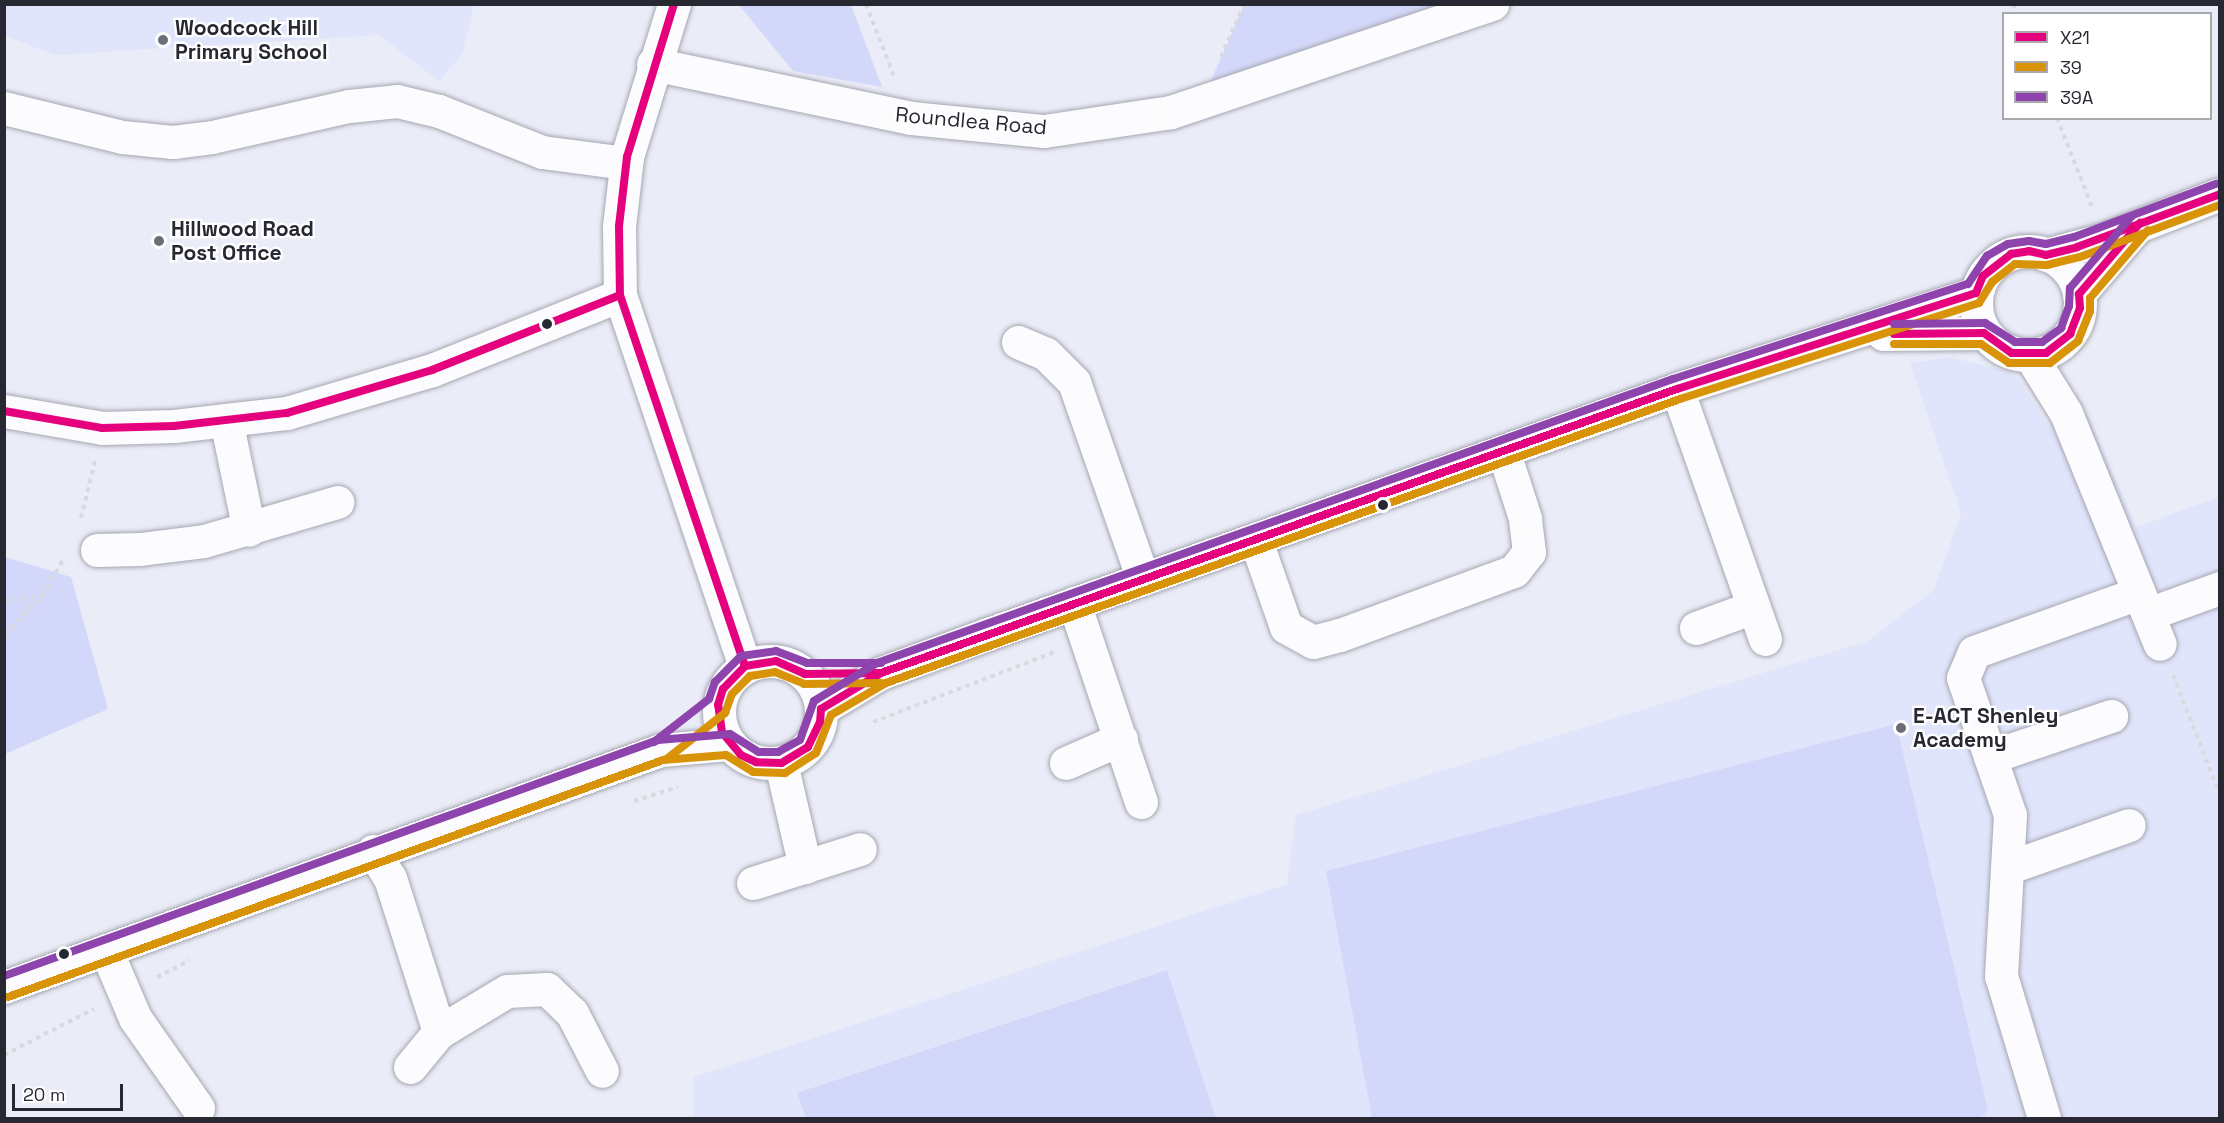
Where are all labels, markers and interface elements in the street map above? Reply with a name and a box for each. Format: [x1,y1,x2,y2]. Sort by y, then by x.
legend [2002,12,2212,120]
place label: Woodcock Hill Primary School [175,15,328,65]
text: X21 [2060,26,2090,49]
marker: Woodcock Hill Primary School [156,33,170,47]
text: 39 [2060,56,2082,79]
text: 39A [2060,86,2093,109]
street label: Roundlea Road [894,102,1048,140]
place label: Hillwood Road Post Office [171,216,314,266]
marker: Hillwood Road Post Office [152,234,166,248]
unlabelled marker [541,318,553,330]
unlabelled marker [1377,499,1389,511]
place label: E-ACT Shenley Academy [1913,703,2059,753]
marker: E-ACT Shenley Academy [1894,721,1908,735]
unlabelled marker [58,948,70,960]
scale bar [15,1072,126,1110]
text: 20 m [23,1083,66,1106]

